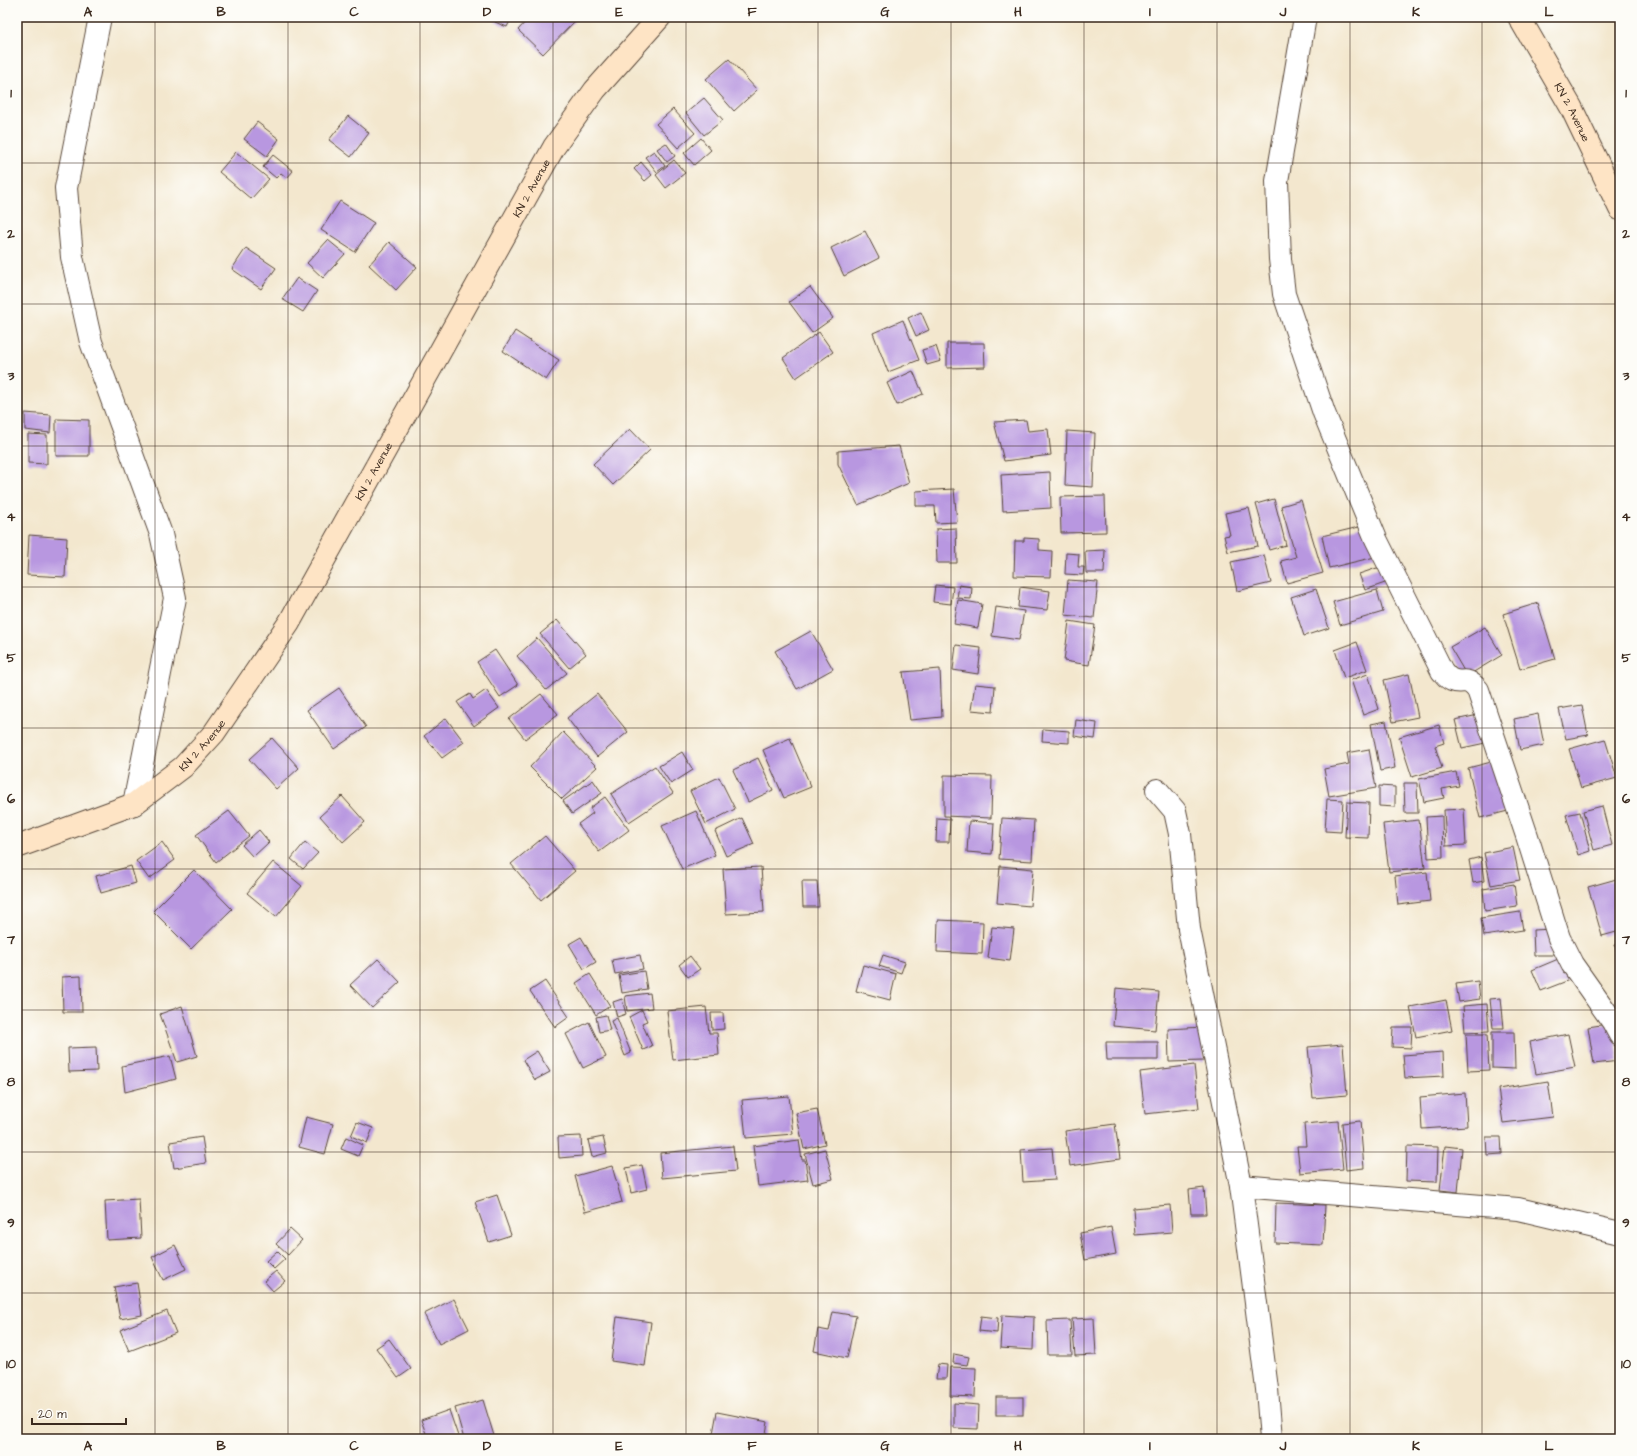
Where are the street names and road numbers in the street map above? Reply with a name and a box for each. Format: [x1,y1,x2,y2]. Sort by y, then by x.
street label: KN 2 Avenue [1550,80,1593,144]
street label: KN 2 Avenue [509,156,554,220]
street label: KN 2 Avenue [352,440,396,503]
street label: KN 2 Avenue [176,716,229,775]

